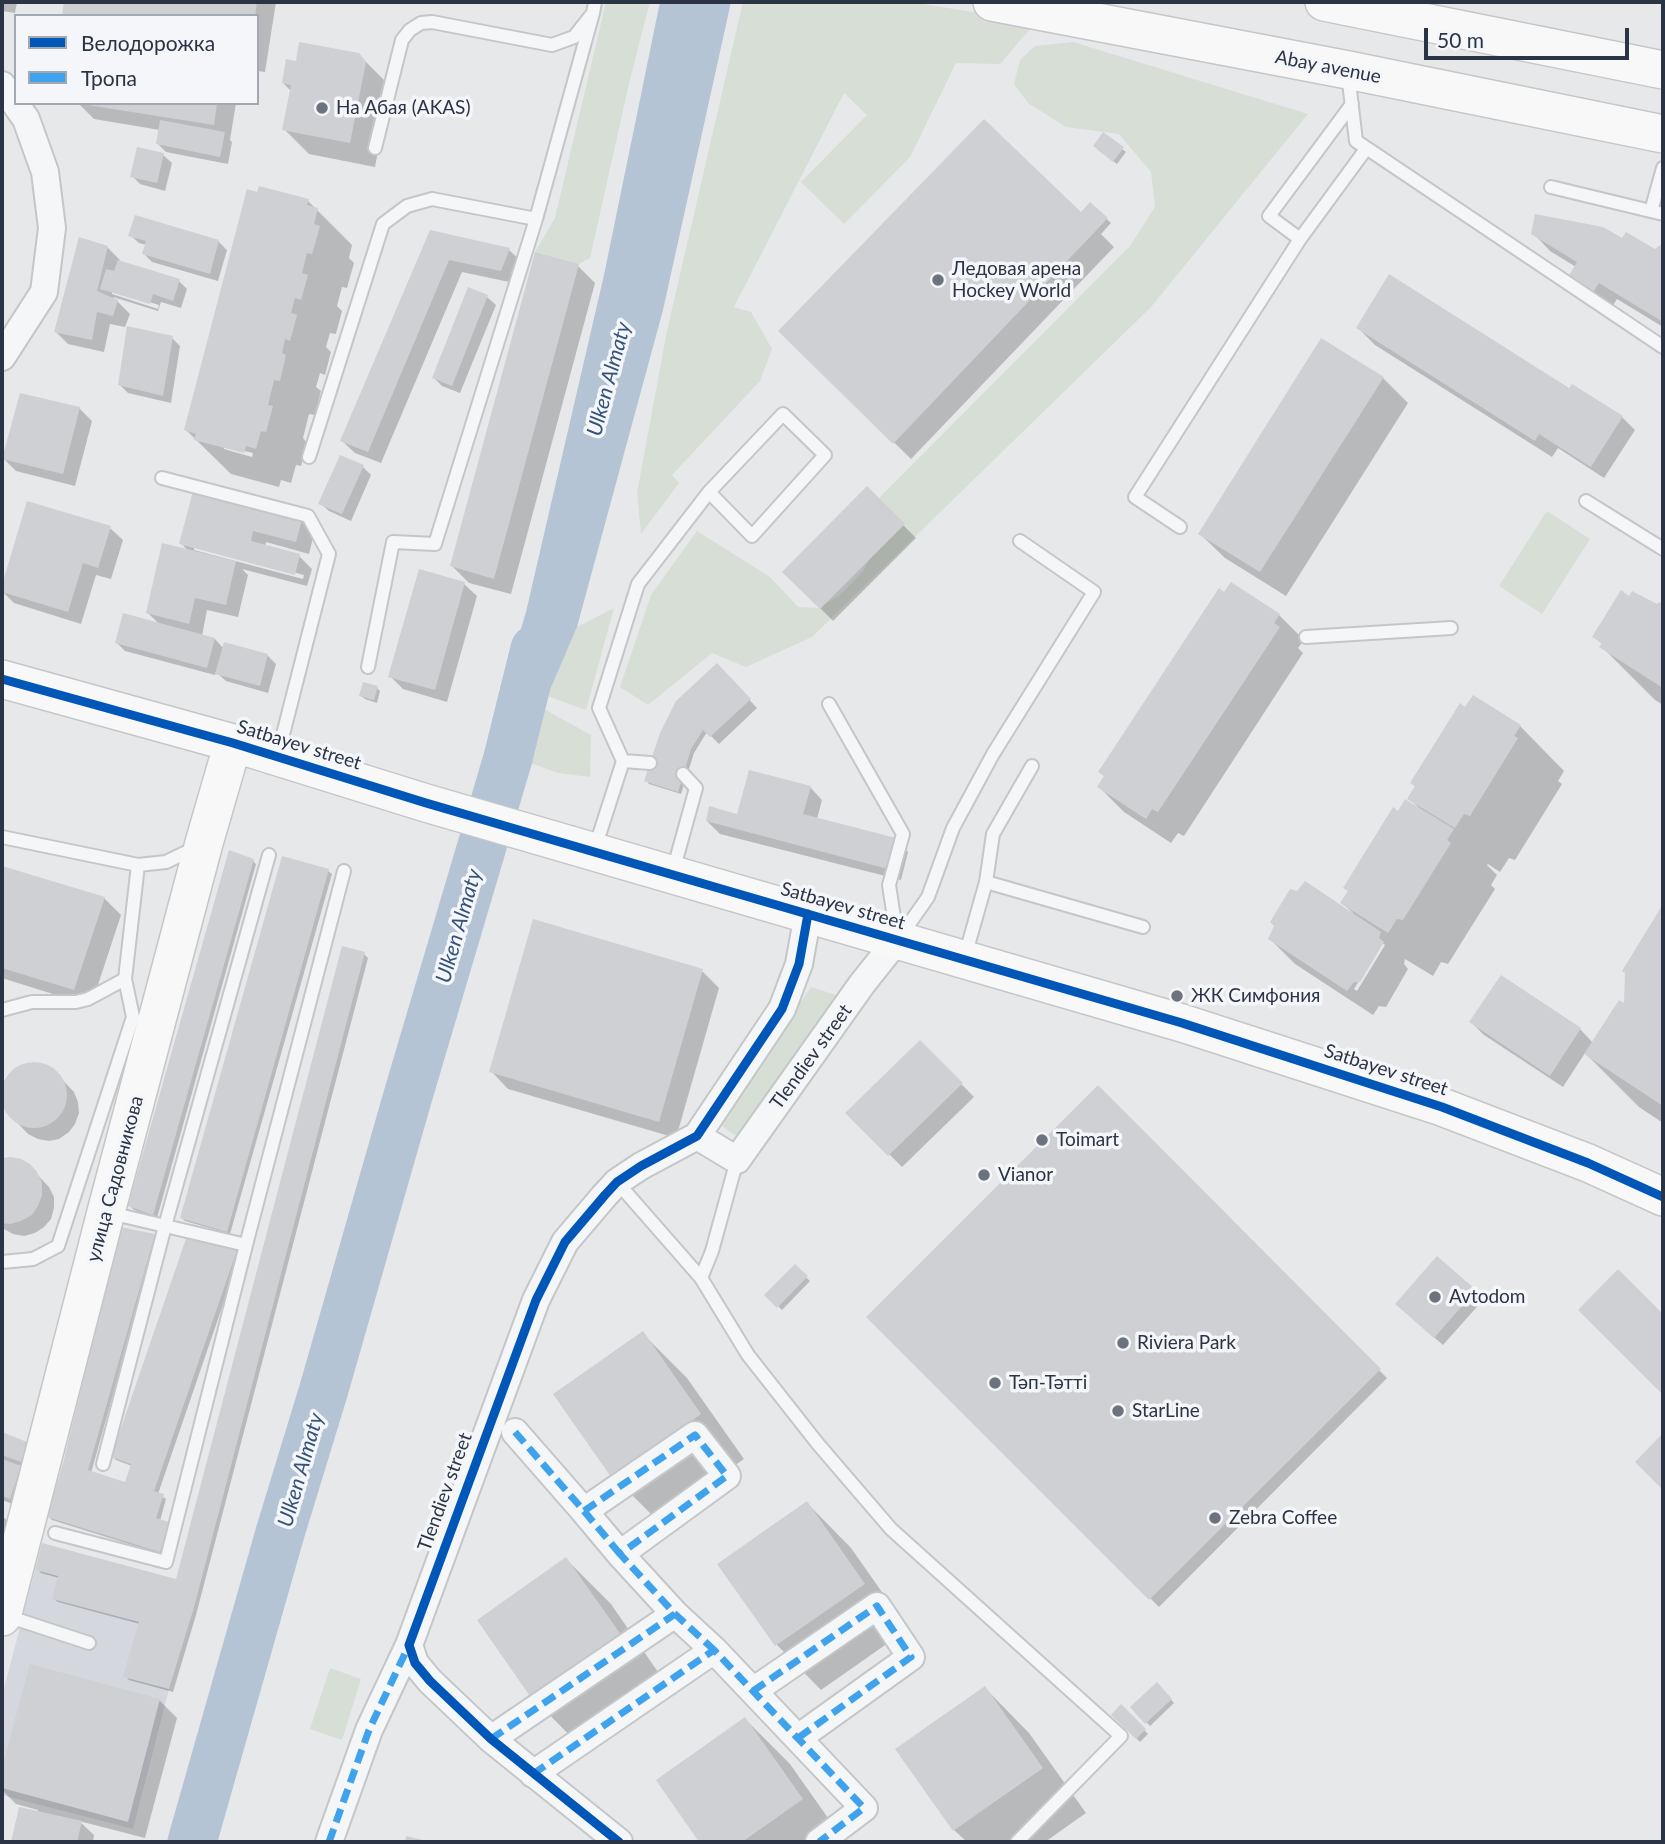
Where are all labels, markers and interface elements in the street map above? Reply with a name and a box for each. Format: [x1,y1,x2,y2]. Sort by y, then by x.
legend [14,14,259,105]
scale bar [1427,14,1632,58]
text: 50 m [1437,27,1484,52]
text: Велодорожка [81,30,215,55]
street label: Abay avenue [1273,46,1383,88]
text: Тропа [81,65,137,90]
place label: На Абая (AKAS) [336,97,470,119]
marker: На Абая (AKAS) [314,100,330,116]
place label: Ледовая арена Hockey World [952,258,1081,302]
marker: Ледовая арена Hockey World [930,272,946,288]
water label: Ulken Almaty [582,319,636,439]
street label: Satbayev street [234,715,364,775]
water label: Ulken Almaty [431,866,487,986]
street label: Satbayev street [778,877,908,935]
place label: ЖК Симфония [1191,985,1320,1007]
marker: ЖК Симфония [1169,988,1185,1004]
street label: Tlendiev street [765,1000,857,1114]
street label: Satbayev street [1321,1039,1451,1101]
street label: улица Садовникова [82,1093,148,1265]
place label: Toimart [1056,1129,1119,1151]
marker: Toimart [1034,1132,1050,1148]
place label: Vianor [998,1164,1053,1186]
marker: Vianor [976,1167,992,1183]
place label: Avtodom [1449,1286,1525,1308]
marker: Avtodom [1427,1289,1443,1305]
place label: Riviera Park [1137,1332,1236,1354]
marker: Riviera Park [1115,1335,1131,1351]
place label: Тәп-Тәтті [1009,1372,1087,1394]
marker: Тәп-Тәтті [987,1375,1003,1391]
place label: StarLine [1132,1400,1200,1422]
marker: StarLine [1110,1403,1126,1419]
water label: Ulken Almaty [273,1410,329,1530]
street label: Tlendiev street [413,1430,477,1554]
place label: Zebra Coffee [1229,1507,1337,1529]
marker: Zebra Coffee [1207,1510,1223,1526]

